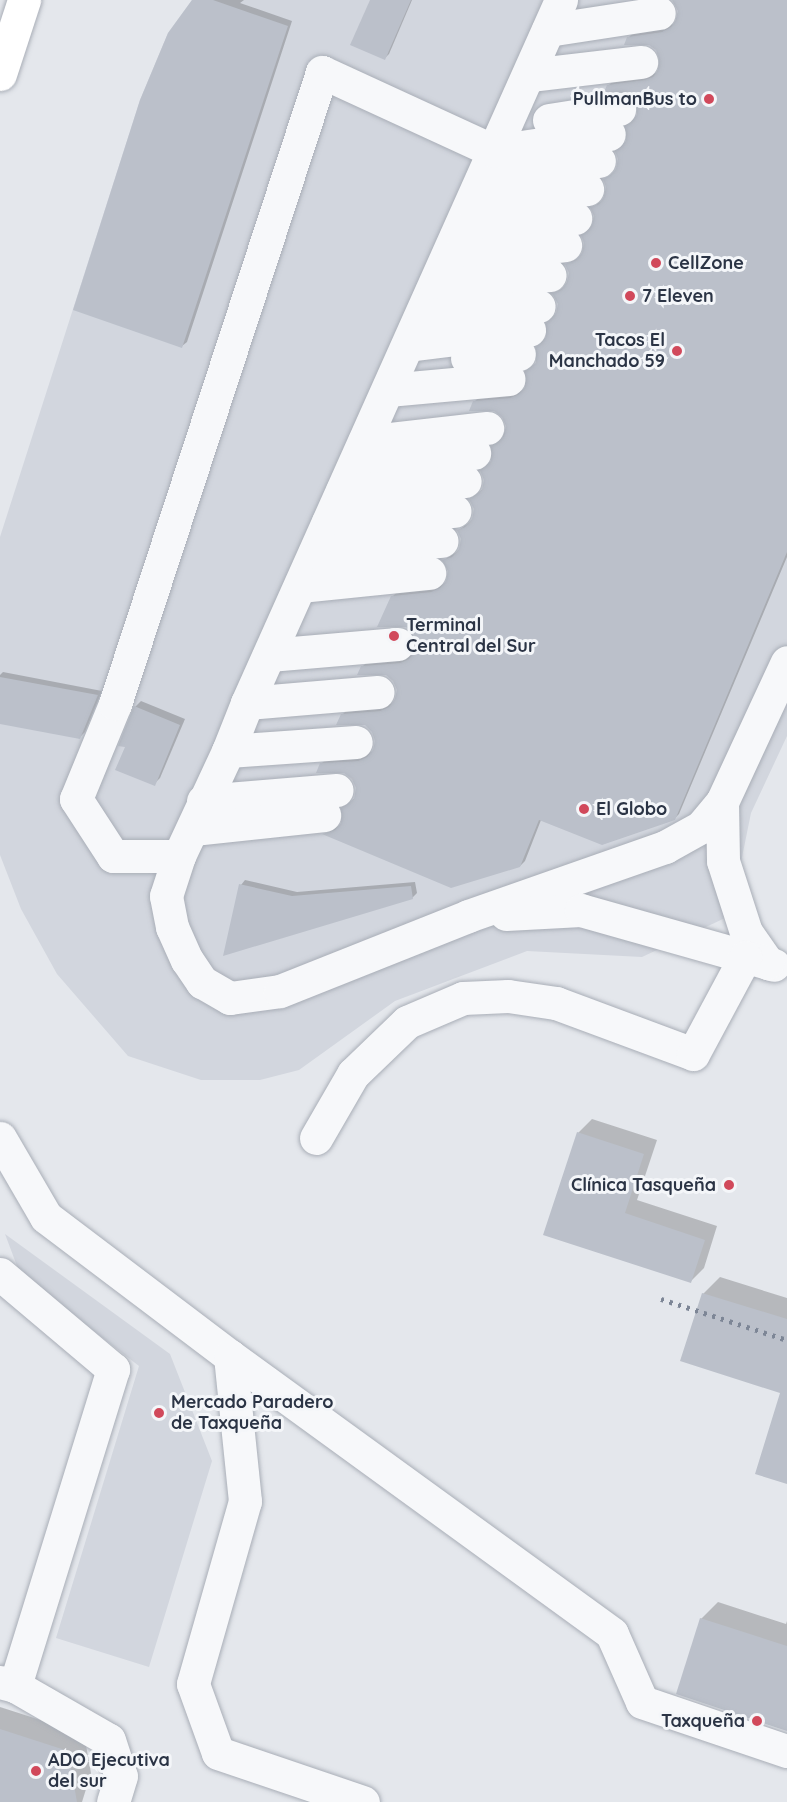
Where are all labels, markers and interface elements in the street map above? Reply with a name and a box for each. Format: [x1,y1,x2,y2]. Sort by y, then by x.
place label: PullmanBus to [573,88,697,110]
marker: PullmanBus to [702,92,716,106]
place label: CellZone [668,252,744,274]
marker: CellZone [649,256,663,270]
place label: 7 Eleven [642,285,714,307]
marker: 7 Eleven [623,289,637,303]
place label: Tacos El Manchado 59 [549,330,665,372]
marker: Tacos El Manchado 59 [670,344,684,358]
place label: Terminal Central del Sur [406,615,536,658]
marker: Terminal Central del Sur [387,629,401,643]
place label: El Globo [596,798,667,820]
marker: El Globo [577,802,591,816]
place label: Clínica Tasqueña [571,1174,716,1196]
marker: Clínica Tasqueña [720,1176,738,1194]
place label: Mercado Paradero de Taxqueña [171,1392,334,1434]
marker: Mercado Paradero de Taxqueña [152,1406,166,1420]
place label: Taxqueña [661,1710,745,1732]
marker: Taxqueña [750,1714,764,1728]
place label: ADO Ejecutiva del sur [48,1750,170,1792]
marker: ADO Ejecutiva del sur [29,1764,43,1778]

